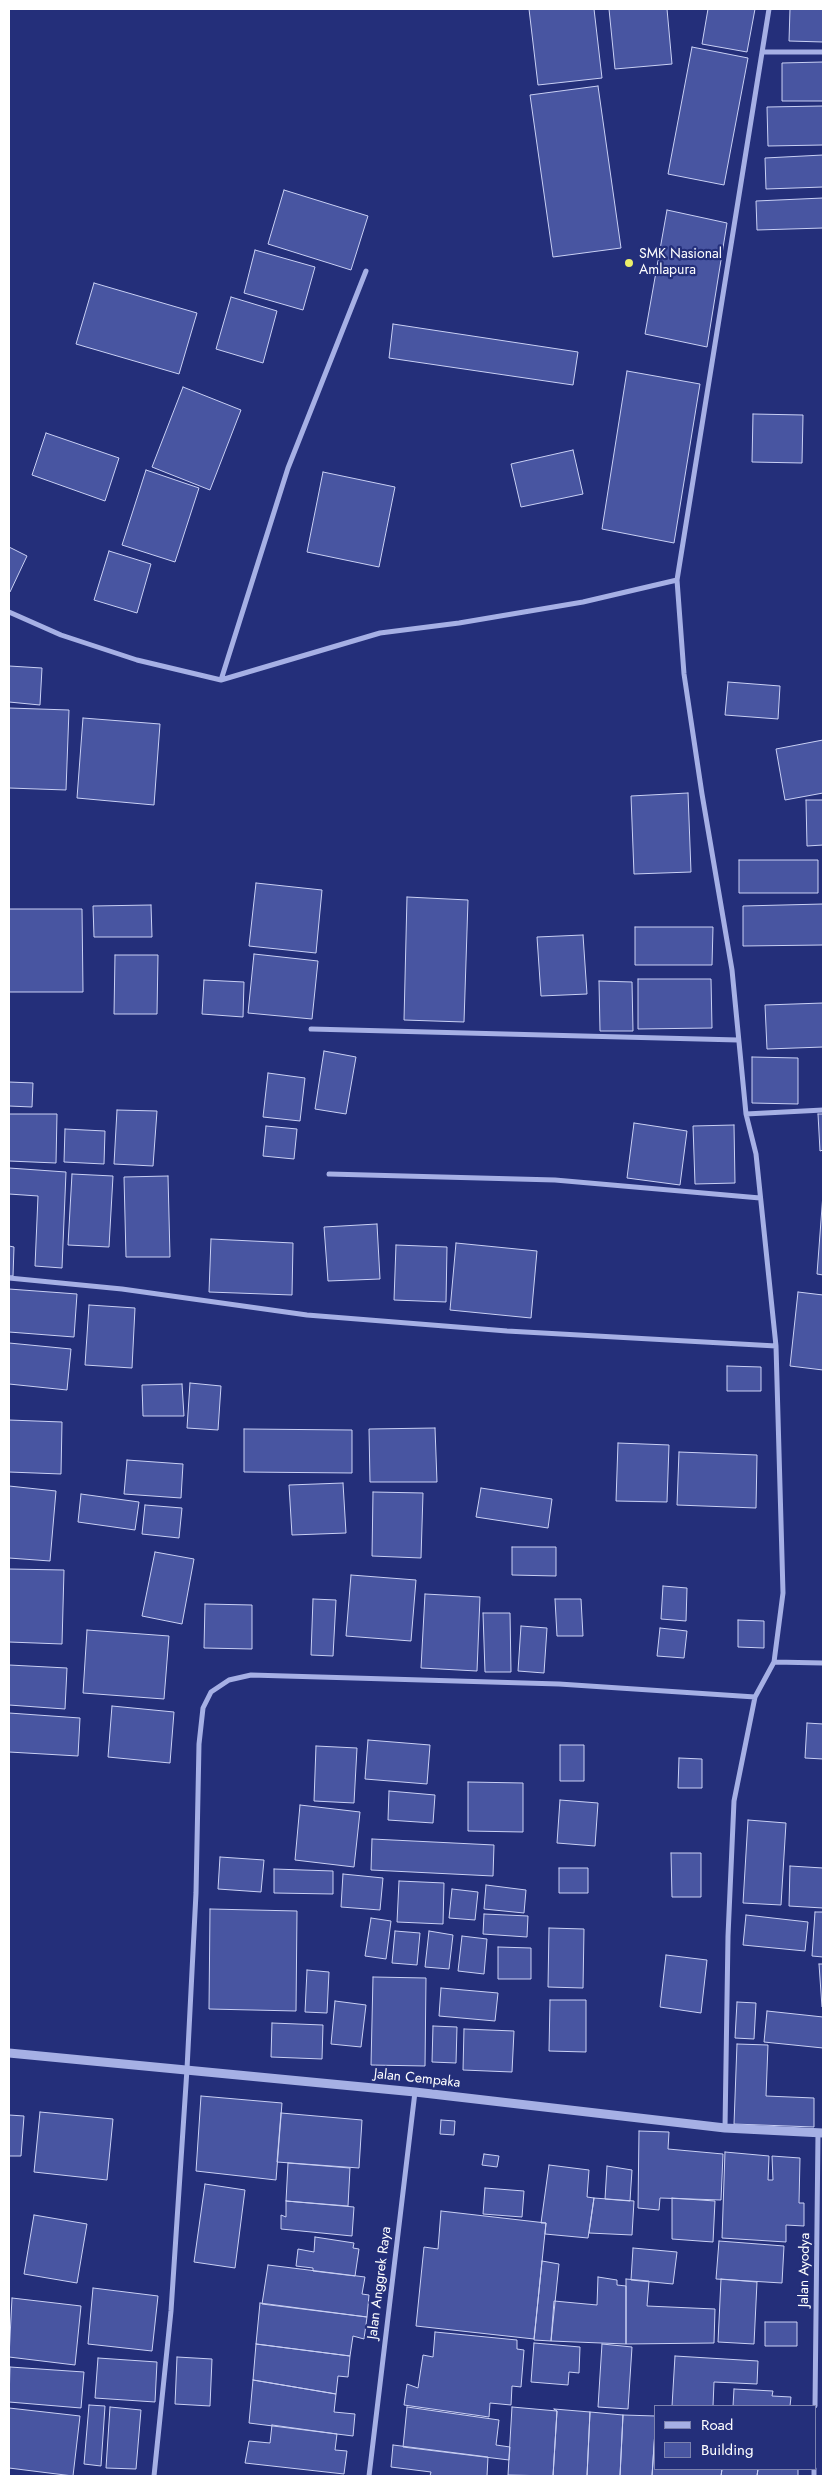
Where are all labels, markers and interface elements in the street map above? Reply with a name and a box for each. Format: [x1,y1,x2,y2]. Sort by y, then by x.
place label: SMK Nasional Amlapura [639,247,722,280]
marker: SMK Nasional Amlapura [623,257,635,269]
street label: Jalan Cempaka [373,2066,461,2092]
street label: Jalan Anggrek Raya [365,2226,395,2340]
street label: Jalan Ayodya [796,2233,814,2307]
legend [654,2405,817,2470]
text: Road [701,2414,733,2436]
text: Building [701,2439,753,2461]

